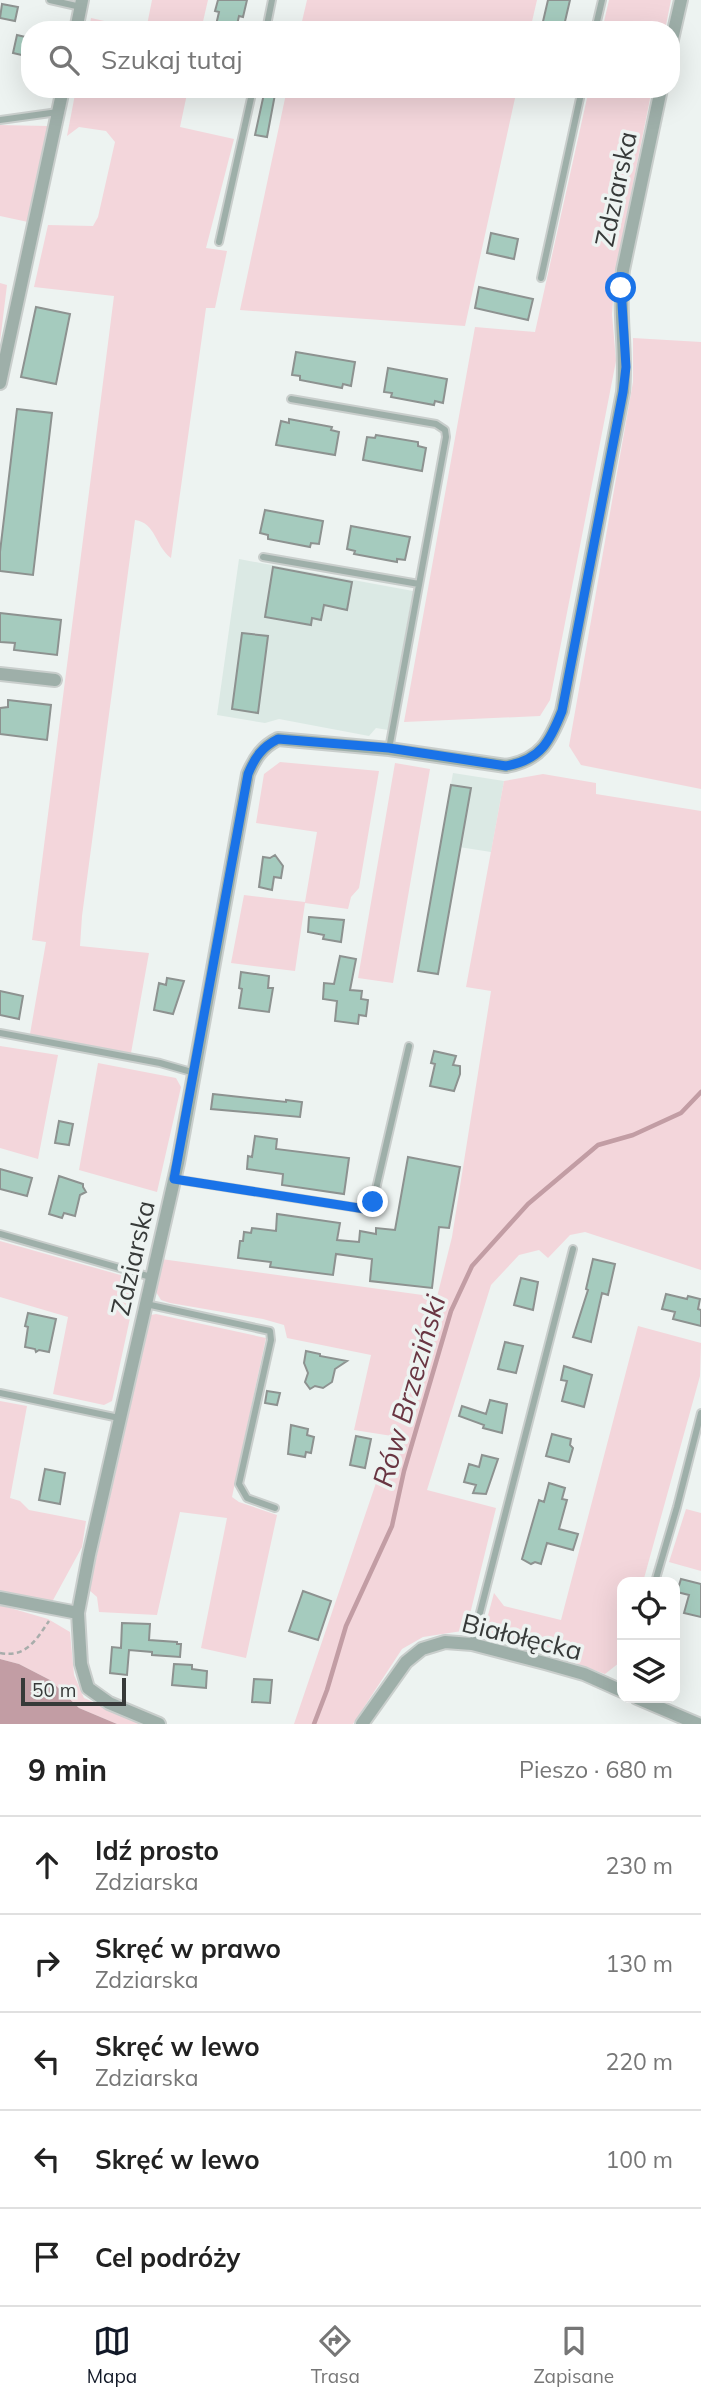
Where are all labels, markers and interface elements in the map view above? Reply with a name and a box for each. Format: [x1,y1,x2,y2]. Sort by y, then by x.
search box [21,21,680,98]
icon: search [45,41,83,79]
text: Szukaj tutaj [101,43,243,76]
street label: Zdziarska [587,128,644,250]
route start [605,272,636,303]
route end [357,1186,388,1217]
street label: Zdziarska [103,1197,162,1319]
water label: Rów Brzeziński [364,1291,453,1491]
map controls [617,1577,680,1703]
button: locate [617,1577,680,1640]
street label: Białołęcka [459,1606,586,1667]
button: layers [617,1640,680,1703]
scale bar [21,1675,126,1707]
text: 50 m [32,1678,76,1702]
text: 9 min [28,1751,107,1789]
text: Pieszo · 680 m [519,1755,673,1784]
text: Idź prosto [95,1834,219,1867]
icon: ahead [28,1846,66,1884]
text: 230 m [605,1851,673,1880]
text: Zdziarska [95,1867,199,1896]
text: Skręć w prawo [95,1932,281,1965]
icon: right [28,1944,66,1982]
text: 130 m [605,1949,673,1978]
text: Zdziarska [95,1965,199,1994]
text: Skręć w lewo [95,2030,260,2063]
icon: left [28,2042,66,2080]
text: 220 m [605,2047,673,2076]
text: Zdziarska [95,2063,199,2092]
icon: left [28,2140,66,2178]
text: Skręć w lewo [95,2143,260,2176]
text: 100 m [605,2145,673,2174]
icon: arrive [28,2238,66,2276]
text: Cel podróży [95,2241,240,2274]
tab: Mapa [87,2322,137,2388]
tab: Trasa [311,2322,360,2388]
tab: Zapisane [533,2322,614,2388]

